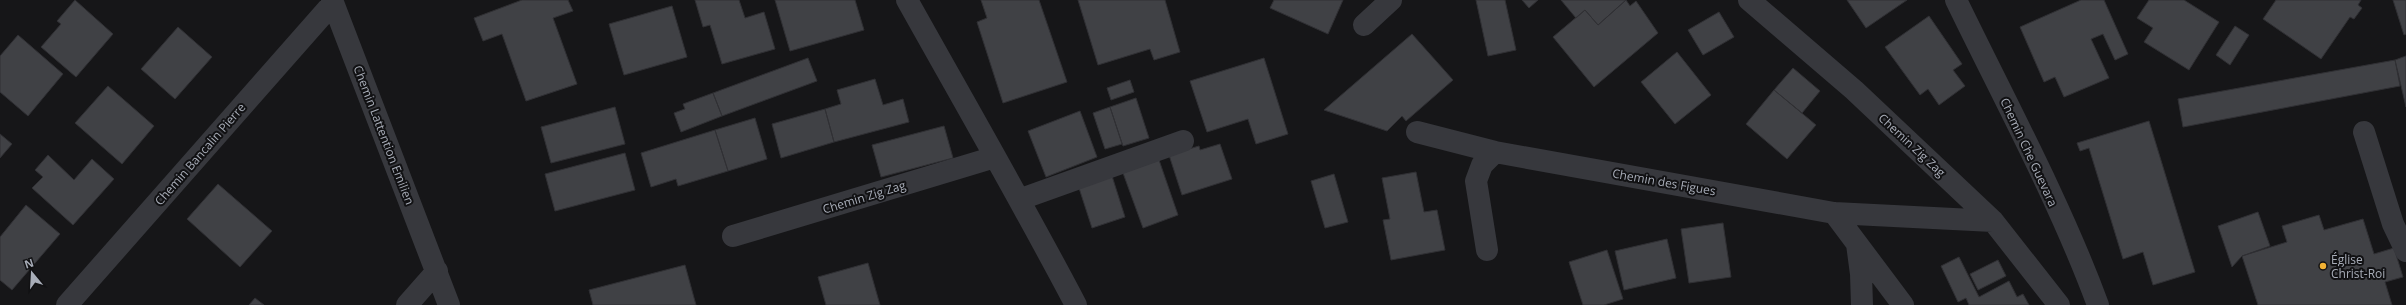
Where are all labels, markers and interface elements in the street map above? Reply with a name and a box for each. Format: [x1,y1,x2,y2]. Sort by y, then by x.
street label: Chemin Lattention Emilien [350,63,418,207]
street label: Chemin Che Guevara [1996,95,2062,209]
street label: Chemin Bancalin Pierre [151,99,249,209]
street label: Chemin Zig Zag [1875,110,1950,181]
street label: Chemin des Figues [1611,165,1717,200]
street label: Chemin Zig Zag [820,176,908,218]
place label: Église Christ-Roi [2331,251,2385,282]
north arrow [12,253,52,293]
text: N [22,254,35,272]
marker: Église Christ-Roi [2318,261,2328,271]

